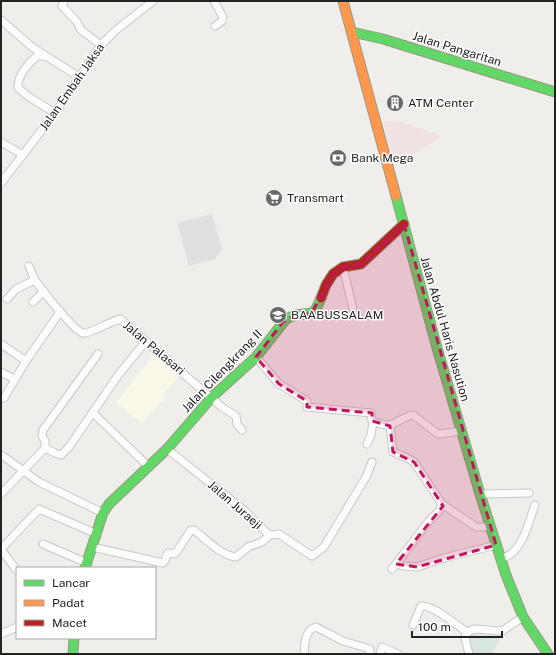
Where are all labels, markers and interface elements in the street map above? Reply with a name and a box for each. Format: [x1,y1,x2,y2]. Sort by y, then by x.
street label: Jalan Pangaritan [411,29,503,69]
street label: Jalan Embah Jaksa [37,41,107,133]
building icon: ATM Center [385,93,405,113]
place label: ATM Center [408,96,474,110]
bank icon: Bank Mega [328,148,348,168]
place label: Bank Mega [351,151,414,165]
supermarket icon: Transmart [264,188,284,208]
place label: Transmart [287,191,344,205]
street label: Jalan Abdul Haris Nasution [418,255,472,403]
school or university icon: BAABUSSALAM [268,305,288,325]
place label: BAABUSSALAM [291,308,383,322]
street label: Jalan Palasari [120,318,188,378]
street label: Jalan Cilengkrang II [179,327,265,415]
street label: Jalan Juraeji [205,478,265,532]
legend [16,567,156,639]
text: Lancar [52,576,90,590]
text: Padat [52,596,85,610]
scale bar [412,613,502,639]
text: Macet [52,616,87,630]
text: 100 m [418,620,451,634]

